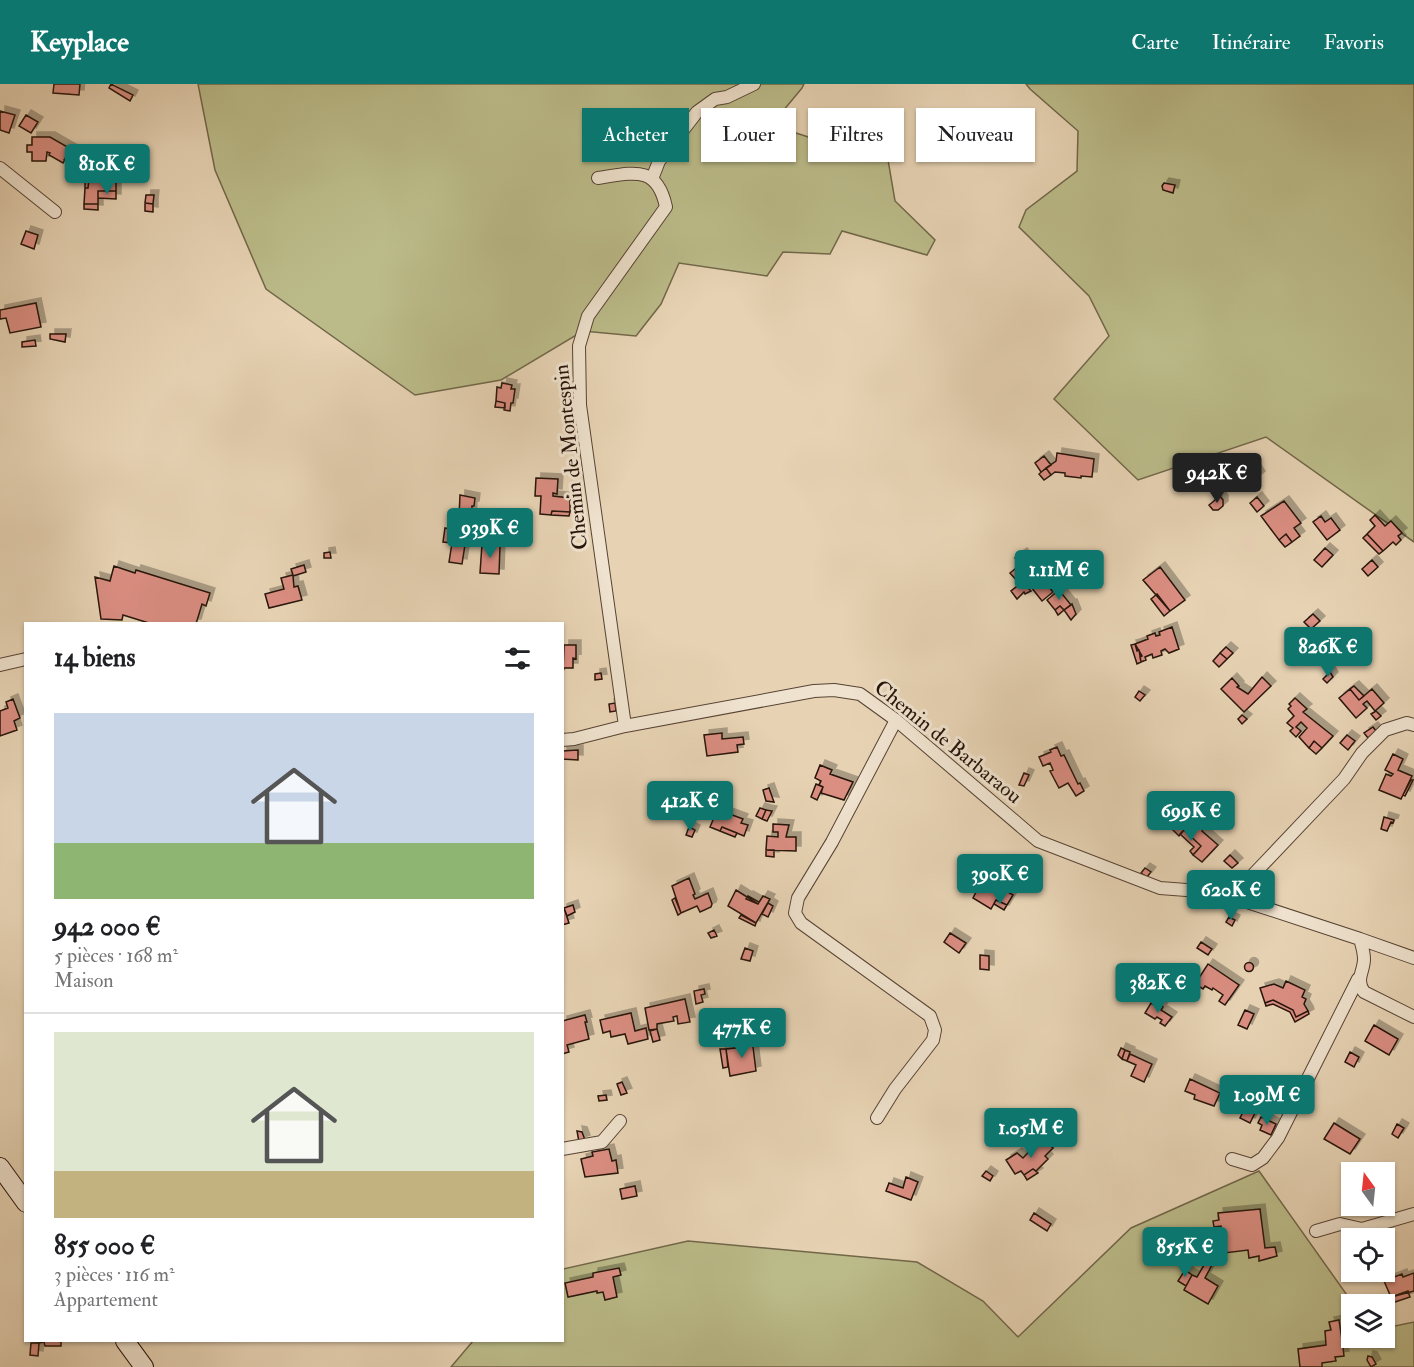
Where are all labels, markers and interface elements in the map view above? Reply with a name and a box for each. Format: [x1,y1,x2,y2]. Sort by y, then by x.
text: Keyplace [30,25,129,60]
text: Carte [1131,29,1179,56]
text: Itinéraire [1212,29,1290,56]
text: Favoris [1323,29,1384,56]
chip: Acheter [582,108,689,162]
chip: Louer [701,108,796,162]
chip: Filtres [808,108,904,162]
chip: Nouveau [916,108,1035,162]
pin: 810K € [58,144,156,195]
text: 810K € [79,151,135,176]
street label: Chemin de Montespin [548,363,594,551]
pin: 942K € [1168,453,1266,504]
text: 942K € [1186,460,1248,485]
pin: 939K € [441,508,539,559]
text: 939K € [461,515,519,540]
pin: 1.11M € [1004,550,1114,601]
text: 1.11M € [1029,557,1089,582]
pin: 826K € [1279,627,1377,678]
text: 826K € [1298,634,1358,659]
text: 14 biens [54,642,135,674]
icon: filters [501,642,534,675]
street label: Chemin de Barbaraou [869,674,1027,810]
icon: home [240,752,348,860]
pin: 412K € [641,781,739,832]
text: 412K € [661,788,719,813]
pin: 699K € [1142,791,1240,842]
text: 699K € [1161,798,1221,823]
pin: 390K € [951,854,1049,905]
text: 390K € [971,861,1029,886]
pin: 620K € [1182,870,1280,921]
text: 620K € [1201,877,1261,902]
text: 942 000 € [54,911,161,943]
text: 5 pièces · 168 m² [54,943,178,968]
pin: 382K € [1109,963,1207,1014]
text: Maison [54,968,114,993]
text: 382K € [1129,970,1187,995]
pin: 477K € [693,1008,791,1059]
text: 477K € [713,1015,771,1040]
icon: home [240,1071,348,1179]
pin: 1.09M € [1212,1075,1322,1126]
text: 1.09M € [1234,1082,1300,1107]
pin: 1.05M € [976,1108,1086,1159]
text: 1.05M € [998,1115,1064,1140]
north arrow [1341,1162,1395,1216]
map controls [1341,1162,1395,1348]
pin: 855K € [1136,1227,1234,1278]
button: locate [1341,1228,1395,1282]
text: 855 000 € [54,1230,155,1262]
text: 855K € [1157,1234,1213,1259]
text: 3 pièces · 116 m² [54,1262,175,1287]
text: Appartement [54,1287,158,1312]
button: layers [1341,1294,1395,1348]

